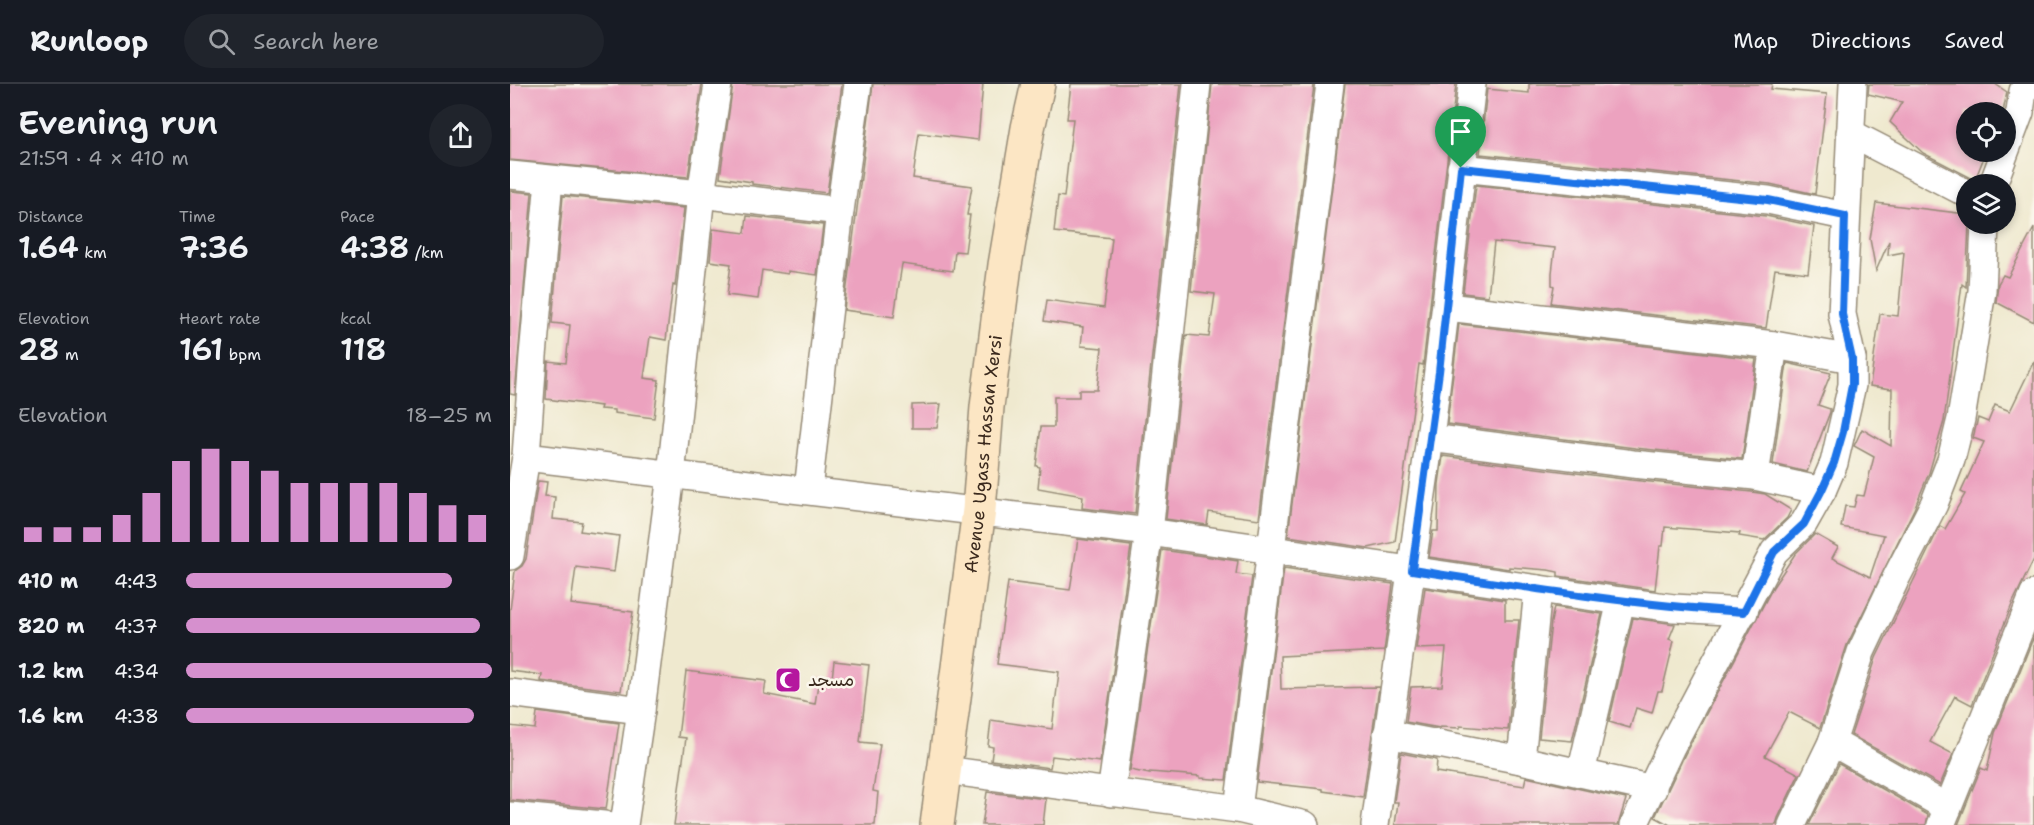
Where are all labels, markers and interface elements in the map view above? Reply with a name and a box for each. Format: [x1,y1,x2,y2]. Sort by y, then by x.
search box [184,14,604,68]
text: Runloop [30,22,148,60]
icon: search [205,25,238,58]
text: Search here [253,27,379,56]
text: Map [1733,27,1778,55]
text: Directions [1811,27,1911,55]
text: Saved [1944,27,2004,55]
text: Evening run [18,100,218,145]
map controls [1956,102,2016,234]
button: locate [1956,102,2016,162]
button: share [429,104,492,167]
pin [1435,106,1486,168]
icon: arrive [1444,115,1477,148]
text: 21:59 · 4 × 410 m [18,145,189,171]
button: layers [1956,174,2016,234]
text: Distance [18,206,84,227]
text: Time [179,206,216,227]
text: Pace [340,206,375,227]
text: 1.64 [18,227,79,268]
text: 7:36 [179,227,249,268]
text: 4:38 [340,227,410,268]
text: km [79,242,107,263]
text: /km [410,242,444,263]
text: Elevation [18,308,90,329]
text: Heart rate [179,308,261,329]
text: kcal [340,308,371,329]
text: 28 [18,329,60,370]
text: 161 [179,329,223,370]
text: 118 [340,329,386,370]
street label: Avenue Ugass Hassan Xersi [959,333,1008,575]
text: m [60,344,79,365]
text: bpm [223,344,261,365]
text: Elevation [18,402,108,428]
text: 18–25 m [406,402,492,428]
text: 410 m [18,568,78,594]
text: 4:43 [114,568,158,594]
text: 820 m [18,613,84,639]
text: 4:37 [114,613,158,639]
text: 1.2 km [18,658,84,684]
text: 4:34 [114,658,159,684]
mosque icon: مسجد [773,665,803,695]
place label: مسجد [808,668,854,692]
text: 1.6 km [18,703,84,729]
text: 4:38 [114,703,159,729]

